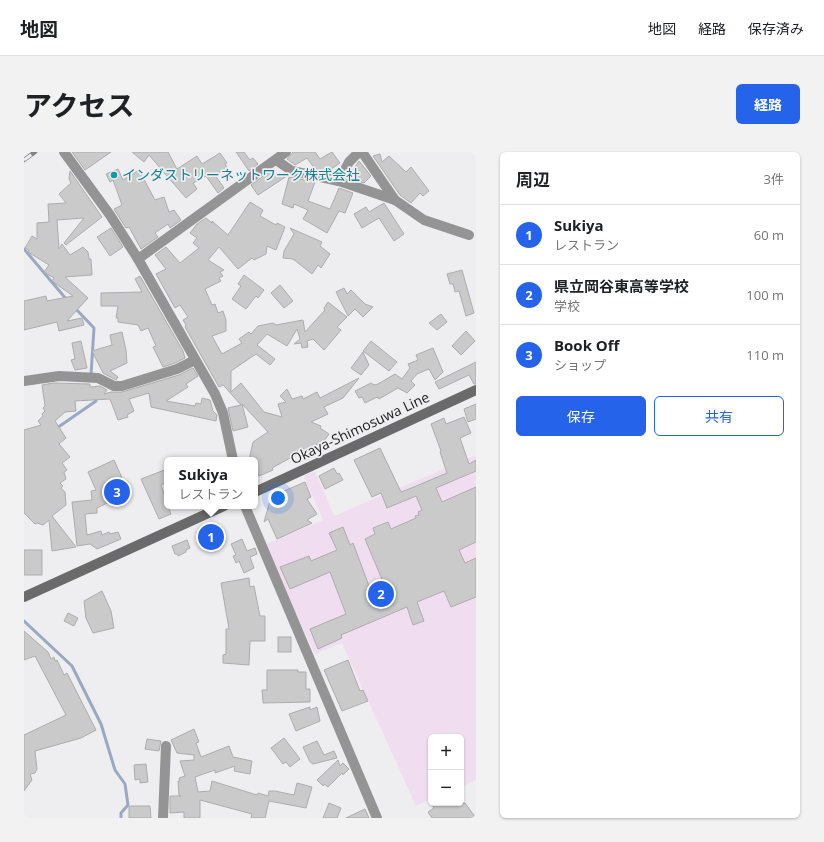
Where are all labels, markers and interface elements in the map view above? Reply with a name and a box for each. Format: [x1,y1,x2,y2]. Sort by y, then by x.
text: 地図 [20,16,58,42]
text: 地図 [648,19,676,38]
text: 経路 [698,19,726,38]
text: 保存済み [748,19,804,38]
button: 経路 [736,84,800,124]
text: アクセス [24,86,135,124]
place label: インダストリーネットワーク株式会社 [122,165,360,184]
text: 周辺 [516,168,550,191]
marker: インダストリーネットワーク株式会社 [109,170,119,180]
text: 3件 [764,170,784,188]
text: Sukiya [554,215,604,235]
text: 1 [525,226,533,244]
text: 60 m [754,226,784,244]
text: レストラン [554,236,619,254]
text: 県立岡谷東高等学校 [554,276,689,296]
text: 2 [525,286,533,304]
text: 100 m [746,286,784,304]
text: 学校 [554,297,580,315]
text: Book Off [554,335,619,355]
text: 3 [525,346,533,364]
text: 110 m [746,346,784,364]
text: ショップ [554,356,606,374]
street label: Okaya-Shimosuwa Line [287,387,432,468]
button: 保存 [516,396,646,436]
button: 共有 [654,396,784,436]
popup [164,457,258,509]
text: Sukiya [178,464,228,484]
pin: 3 [104,477,130,507]
text: レストラン [178,485,244,503]
your location [268,488,288,508]
pin: 1 [198,522,224,552]
pin: 2 [368,579,394,609]
map controls [428,734,464,806]
button: + [428,734,464,770]
button: − [428,770,464,806]

